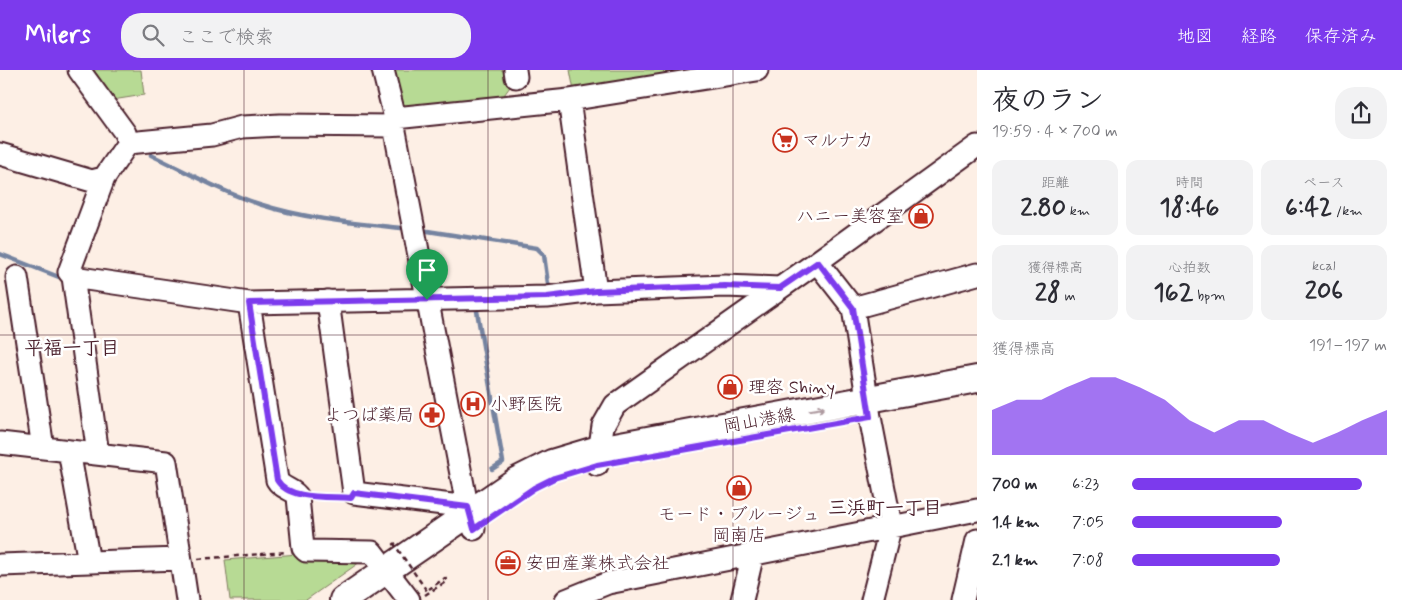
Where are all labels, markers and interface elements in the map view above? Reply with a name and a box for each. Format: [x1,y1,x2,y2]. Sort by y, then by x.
search box [121,13,471,58]
text: Milers [25,20,91,51]
icon: search [139,21,167,49]
text: ここで検索 [179,25,274,50]
text: 地図 [1177,25,1213,49]
text: 経路 [1241,25,1277,49]
text: 保存済み [1305,25,1377,49]
text: 夜のラン [992,83,1104,120]
button: share [1335,87,1387,139]
text: 19:59 · 4 × 700 m [992,121,1118,142]
supermarket icon: マルナカ [772,127,798,153]
place label: マルナカ [802,129,874,153]
text: 距離 [1041,174,1069,192]
text: 時間 [1175,174,1203,192]
text: ペース [1303,174,1344,192]
text: 2.80 [1020,192,1066,225]
text: 18:46 [1160,192,1219,225]
text: 6:42 [1285,192,1332,225]
text: km [1066,202,1090,220]
text: /km [1332,202,1363,220]
shop icon: ハニー美容室 [908,203,934,229]
place label: ハニー美容室 [796,205,904,229]
pin [406,249,448,300]
icon: arrive [413,256,441,284]
text: kcal [1312,257,1336,275]
text: 獲得標高 [1027,259,1083,277]
text: 心拍数 [1168,259,1210,277]
text: 206 [1305,275,1343,308]
text: 28 [1035,277,1061,310]
text: 162 [1154,277,1193,310]
text: m [1061,287,1076,305]
text: bpm [1193,287,1225,305]
text: 191–197 m [1309,335,1387,356]
district label: 平福一丁目 [24,336,120,361]
text: 獲得標高 [992,339,1056,360]
shop icon: 理容 Shiny [717,374,743,400]
place label: 理容 Shiny [748,376,835,400]
hospital icon: 小野医院 [460,391,486,417]
place label: 小野医院 [490,393,562,417]
pharmacy icon: よつば薬局 [419,402,445,428]
street label: 岡山港線 [722,403,797,439]
one-way arrow [809,403,825,413]
place label: よつば薬局 [324,404,414,428]
text: 700 m [992,474,1038,495]
text: 6:23 [1072,474,1099,495]
shop icon: モード・ブルージュ 岡南店 [726,475,752,501]
district label: 三浜町一丁目 [828,496,942,521]
place label: モード・ブルージュ 岡南店 [658,503,820,548]
text: 1.4 km [992,512,1039,533]
text: 7:05 [1072,512,1103,533]
office icon: 安田産業株式会社 [495,550,521,576]
text: 2.1 km [992,550,1038,571]
text: 7:08 [1072,550,1104,571]
place label: 安田産業株式会社 [526,552,670,576]

